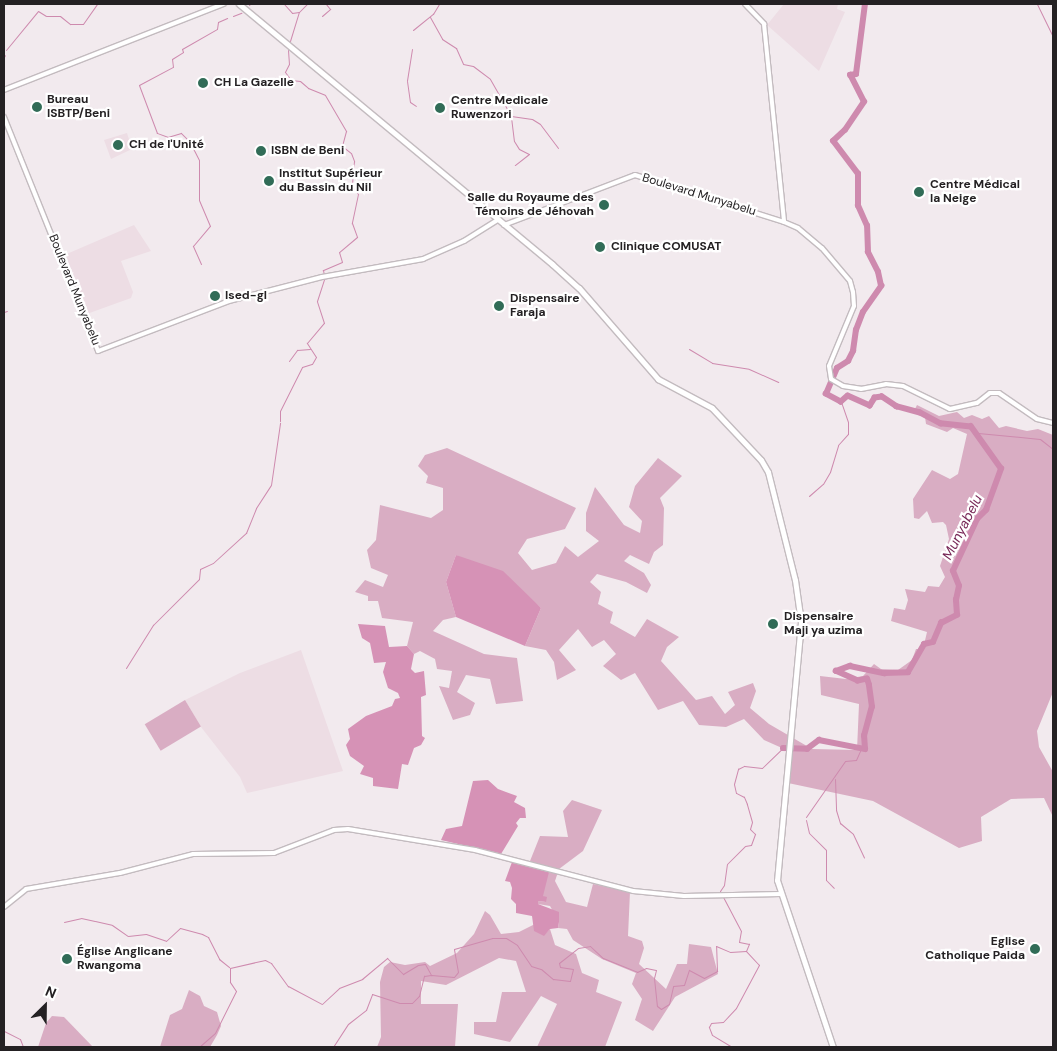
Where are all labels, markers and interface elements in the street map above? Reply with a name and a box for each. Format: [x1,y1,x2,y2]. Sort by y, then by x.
marker: CH La Gazelle [196,76,210,90]
place label: CH La Gazelle [214,76,294,90]
place label: Bureau ISBTP/Beni [47,93,110,121]
place label: Centre Medicale Ruwenzori [451,94,548,122]
marker: Bureau ISBTP/Beni [31,101,43,113]
marker: Centre Medicale Ruwenzori [433,101,447,115]
marker: CH de l'Unité [111,138,125,152]
place label: CH de l'Unité [129,138,204,152]
place label: ISBN de Beni [271,144,344,158]
marker: ISBN de Beni [255,145,267,157]
place label: Institut Supérieur du Bassin du Nil [279,167,382,195]
street label: Boulevard Munyabelu [640,171,758,219]
marker: Institut Supérieur du Bassin du Nil [263,175,275,187]
place label: Centre Médical la Neige [930,178,1020,206]
marker: Centre Médical la Neige [912,185,926,199]
place label: Salle du Royaume des Témoins de Jéhovah [467,191,594,219]
marker: Salle du Royaume des Témoins de Jéhovah [598,199,610,211]
street label: Boulevard Munyabelu [45,232,103,348]
marker: Clinique COMUSAT [593,240,607,254]
place label: Clinique COMUSAT [611,240,721,254]
place label: Ised-gl [225,289,267,303]
marker: Ised-gl [209,290,221,302]
place label: Dispensaire Faraja [510,292,579,320]
marker: Dispensaire Faraja [492,299,506,313]
water label: Munyabelu [938,492,986,562]
place label: Dispensaire Maji ya uzima [784,610,863,638]
marker: Dispensaire Maji ya uzima [766,617,780,631]
place label: Eglise Catholique Paida [925,935,1025,963]
marker: Eglise Catholique Paida [1029,943,1041,955]
place label: Église Anglicane Rwangoma [77,945,173,973]
marker: Église Anglicane Rwangoma [61,953,73,965]
north arrow [20,981,70,1031]
text: N [43,982,59,1002]

